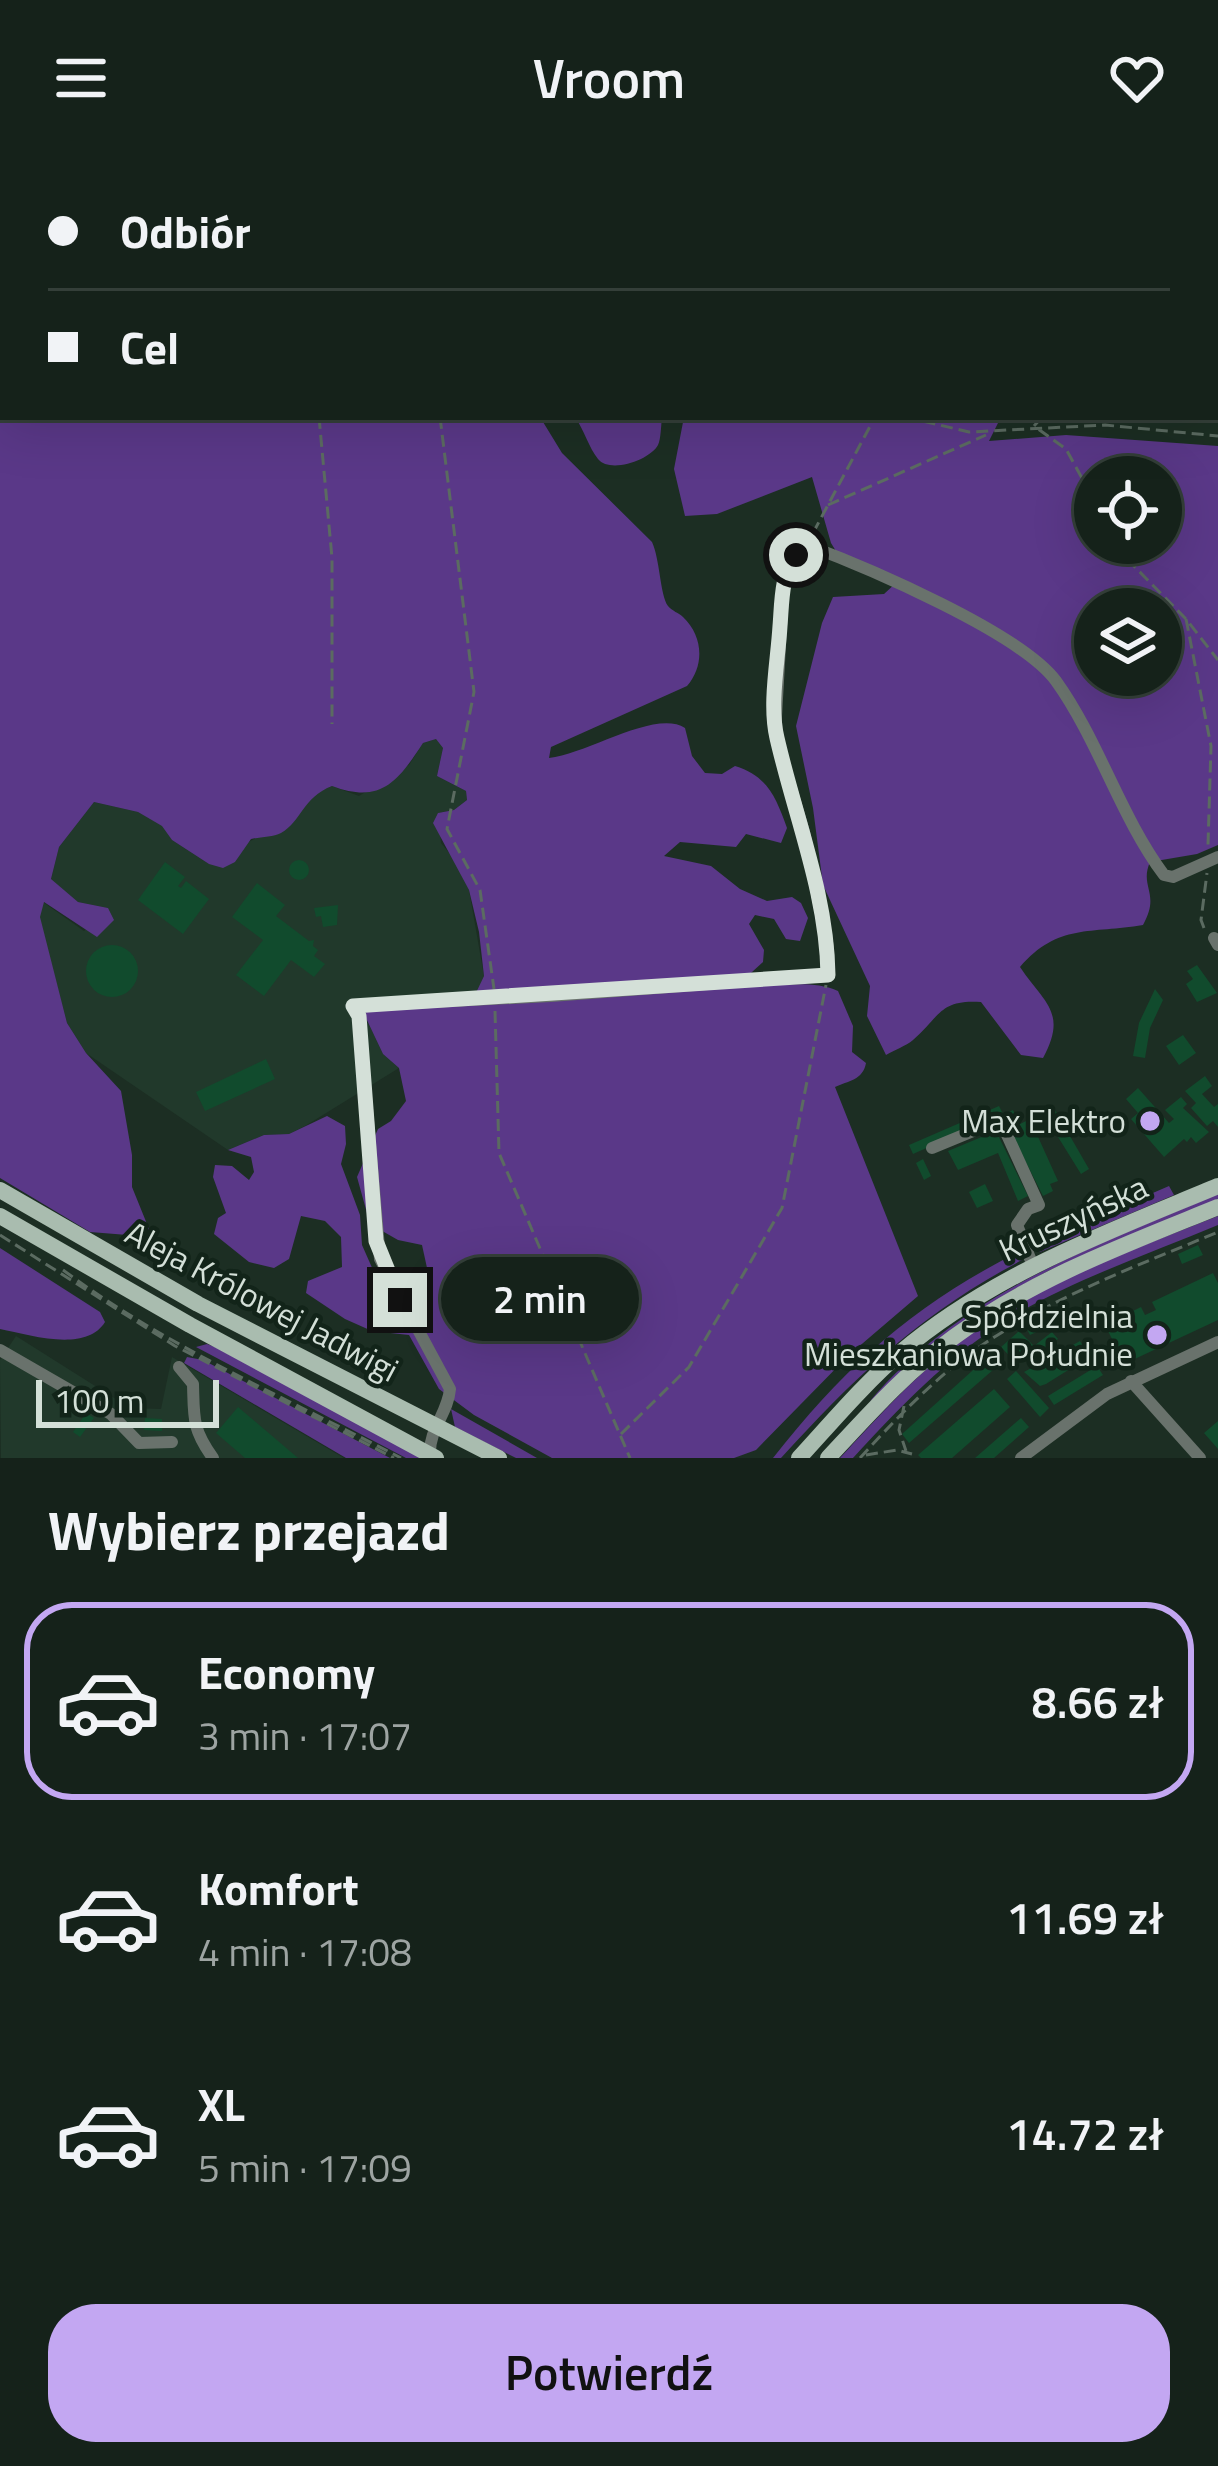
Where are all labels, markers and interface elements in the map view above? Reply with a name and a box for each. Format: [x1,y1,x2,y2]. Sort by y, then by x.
text: Vroom [533,37,685,119]
icon: menu [48,45,114,111]
icon: heart [1104,45,1170,111]
text: Odbiór [120,197,251,265]
text: Cel [120,313,179,381]
map controls [1074,456,1182,696]
button: locate [1074,456,1182,564]
route start [769,528,823,582]
button: layers [1074,588,1182,696]
place label: Max Elektro [961,1096,1126,1146]
marker: Max Elektro [1137,1108,1163,1134]
street label: Kruszyńska [990,1162,1156,1274]
street label: Aleja Królowej Jadwigi [116,1208,408,1394]
callout: 2 min [442,1258,640,1342]
text: 2 min [493,1269,587,1328]
route end [373,1273,427,1327]
place label: Spółdzielnia Mieszkaniowa Południe [804,1291,1133,1379]
marker: Spółdzielnia Mieszkaniowa Południe [1144,1322,1170,1348]
scale bar [36,1374,219,1427]
text: 100 m [54,1376,144,1426]
text: Wybierz przejazd [48,1489,450,1571]
text: Economy [198,1638,375,1706]
icon: car [54,1647,162,1755]
text: 8.66 zł [1032,1667,1164,1735]
text: 3 min · 17:07 [198,1706,412,1765]
text: Komfort [198,1854,359,1922]
icon: car [54,1863,162,1971]
text: 11.69 zł [1006,1883,1164,1951]
text: 4 min · 17:08 [198,1922,412,1981]
text: XL [198,2070,245,2138]
icon: car [54,2079,162,2187]
text: 14.72 zł [1006,2099,1164,2167]
text: 5 min · 17:09 [198,2138,412,2197]
button: Potwierdź [48,2304,1170,2442]

